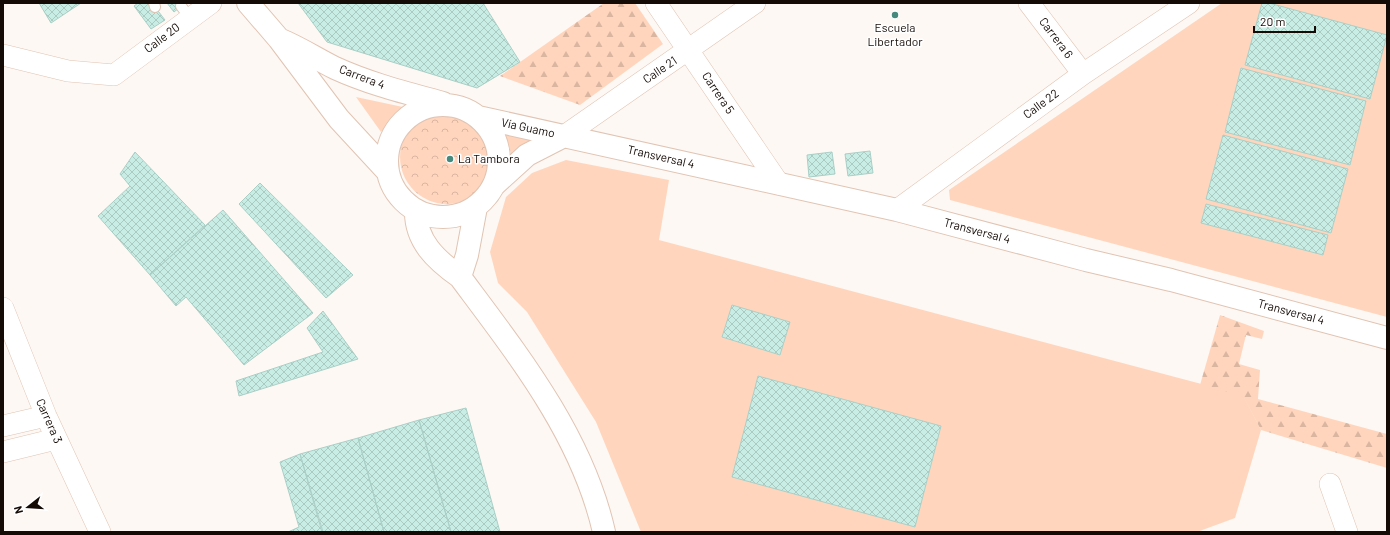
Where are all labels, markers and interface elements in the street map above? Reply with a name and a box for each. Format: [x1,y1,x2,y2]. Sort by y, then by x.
scale bar [1254,8,1315,34]
marker: Escuela Libertador [890,10,900,20]
street label: Carrera 6 [1037,14,1077,61]
text: 20 m [1260,14,1286,28]
street label: Calle 20 [141,19,182,55]
place label: Escuela Libertador [867,20,923,48]
street label: Calle 21 [640,53,679,86]
street label: Carrera 4 [337,61,387,91]
street label: Carrera 5 [700,69,738,116]
street label: Calle 22 [1020,86,1061,121]
street label: Vía Guamo [500,115,556,140]
street label: Transversal 4 [626,142,696,171]
place label: La Tambora [458,151,520,165]
marker: La Tambora [445,154,455,164]
street label: Transversal 4 [942,214,1012,246]
street label: Transversal 4 [1256,295,1326,327]
street label: Carrera 3 [34,396,66,445]
north arrow [8,487,48,527]
text: N [11,505,25,515]

